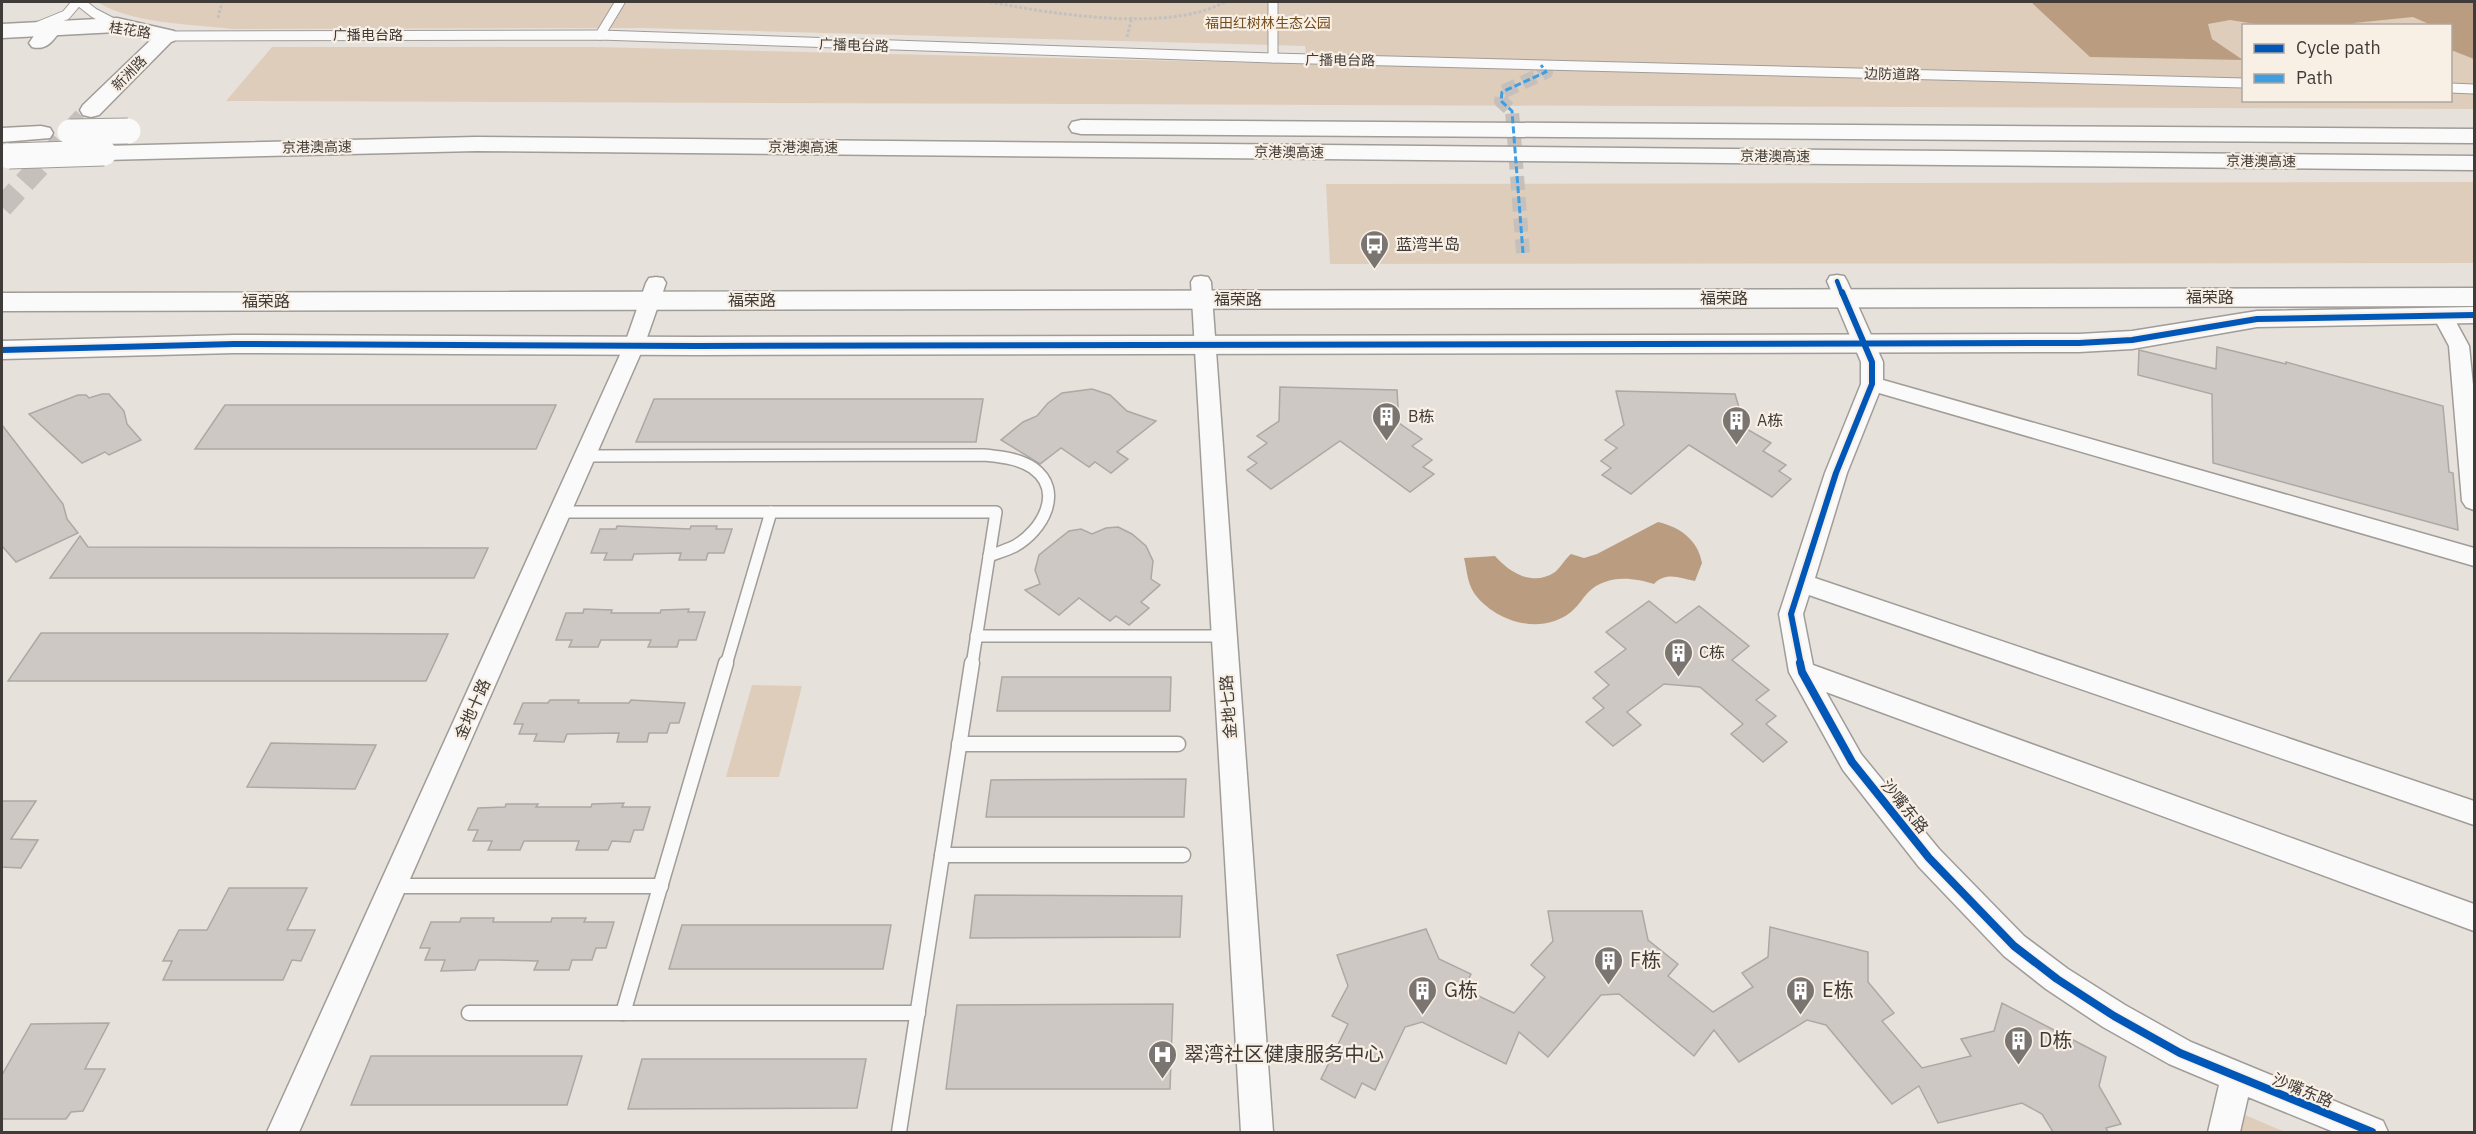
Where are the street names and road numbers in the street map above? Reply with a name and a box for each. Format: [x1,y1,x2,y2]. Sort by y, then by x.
street label: 桂花路 [108,18,152,42]
street label: 广播电台路 [333,26,403,44]
street label: 广播电台路 [819,35,889,55]
street label: 广播电台路 [1305,50,1375,70]
street label: 新洲路 [108,52,150,94]
street label: 边防道路 [1864,65,1920,83]
street label: 京港澳高速 [282,137,352,157]
street label: 京港澳高速 [768,137,838,157]
street label: 京港澳高速 [1254,142,1324,162]
street label: 京港澳高速 [1740,146,1810,166]
street label: 京港澳高速 [2226,151,2296,171]
street label: 福荣路 [2186,287,2234,307]
street label: 福荣路 [1700,288,1748,308]
street label: 福荣路 [1214,289,1262,309]
street label: 福荣路 [728,290,776,310]
street label: 福荣路 [242,291,290,311]
street label: 金地七路 [1216,674,1240,740]
street label: 金地十路 [450,676,494,742]
street label: 沙嘴东路 [1877,775,1933,837]
street label: 沙嘴东路 [2270,1069,2336,1111]

